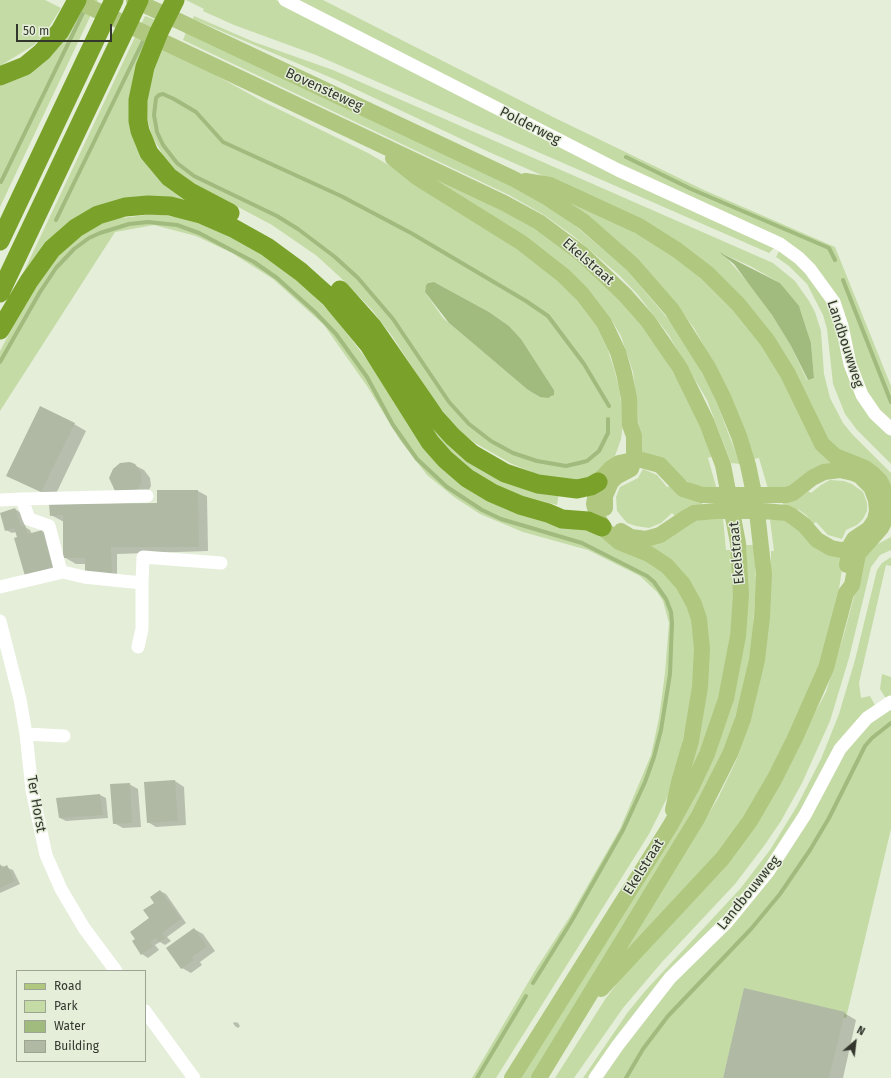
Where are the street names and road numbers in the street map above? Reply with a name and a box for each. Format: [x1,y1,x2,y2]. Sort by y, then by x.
street label: Bovensteweg [283,65,365,115]
street label: Polderweg [497,103,563,149]
street label: Ekelstraat [559,235,617,289]
street label: Landbouwweg [823,298,867,390]
street label: Ekelstraat [726,521,748,585]
street label: Ter Horst [23,774,49,834]
street label: Ekelstraat [620,836,668,898]
street label: Landbouwweg [714,852,784,934]

